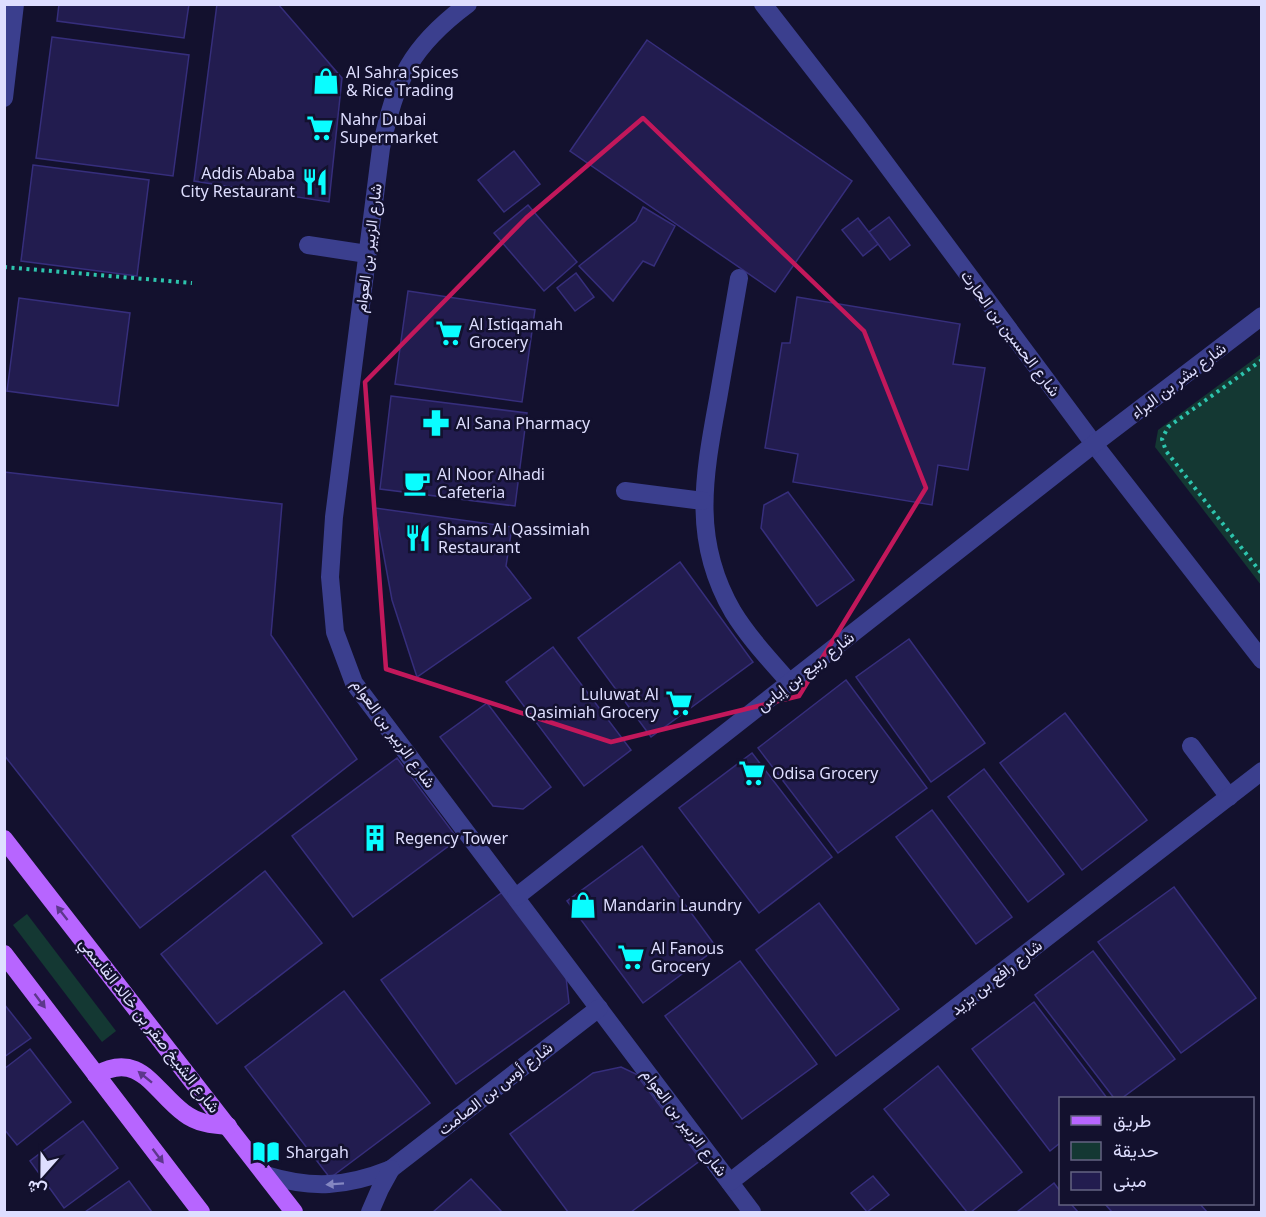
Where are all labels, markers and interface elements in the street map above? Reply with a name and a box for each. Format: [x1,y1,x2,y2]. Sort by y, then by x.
place label: Al Sahra Spices & Rice Trading [346,61,459,101]
shop icon: Al Sahra Spices & Rice Trading [311,66,341,96]
place label: Nahr Dubai Supermarket [340,108,438,148]
supermarket icon: Nahr Dubai Supermarket [305,113,335,143]
place label: Addis Ababa City Restaurant [180,162,295,202]
restaurant icon: Addis Ababa City Restaurant [300,167,330,197]
street label: شارع الزبير بن العوام [349,182,388,314]
street label: شارع الحسين بن الحارث [955,265,1066,401]
place label: Al Istiqamah Grocery [469,313,563,353]
supermarket icon: Al Istiqamah Grocery [434,318,464,348]
street label: شارع بشر بن البراء [1126,337,1231,424]
pharmacy icon: Al Sana Pharmacy [421,408,451,438]
place label: Al Sana Pharmacy [456,412,591,434]
place label: Al Noor Alhadi Cafeteria [437,463,545,503]
cafe icon: Al Noor Alhadi Cafeteria [402,468,432,498]
place label: Shams Al Qassimiah Restaurant [438,518,590,558]
restaurant icon: Shams Al Qassimiah Restaurant [403,523,433,553]
street label: شارع ربيع بن إياس [751,626,859,717]
street label: شارع الزبير بن العوام [346,674,441,793]
place label: Luluwat Al Qasimiah Grocery [525,683,660,723]
supermarket icon: Luluwat Al Qasimiah Grocery [664,688,694,718]
supermarket icon: Odisa Grocery [737,758,767,788]
place label: Odisa Grocery [772,762,879,784]
building icon: Regency Tower [360,823,390,853]
place label: Regency Tower [395,827,508,849]
shop icon: Mandarin Laundry [568,890,598,920]
place label: Mandarin Laundry [603,894,743,916]
one-way arrow [57,906,69,921]
street label: شارع الشيخ صقر بن خالد القاسمي [72,933,226,1119]
street label: شارع رافع بن يزيد [945,934,1047,1021]
place label: Al Fanous Grocery [651,937,724,977]
supermarket icon: Al Fanous Grocery [616,942,646,972]
one-way arrow [34,992,46,1008]
street label: شارع أوس بن الصامت [433,1036,558,1141]
street label: شارع الزبير بن العوام [636,1063,733,1181]
one-way arrow [137,1070,153,1083]
legend [1059,1097,1254,1205]
text: طريق [1113,1108,1151,1132]
library icon: Shargah [251,1137,281,1167]
text: حديقة [1113,1138,1159,1162]
place label: Shargah [286,1141,349,1163]
north arrow [12,1145,72,1205]
one-way arrow [152,1148,164,1164]
text: مبنى [1113,1168,1147,1192]
text: ش [24,1175,50,1203]
one-way arrow [325,1180,344,1189]

